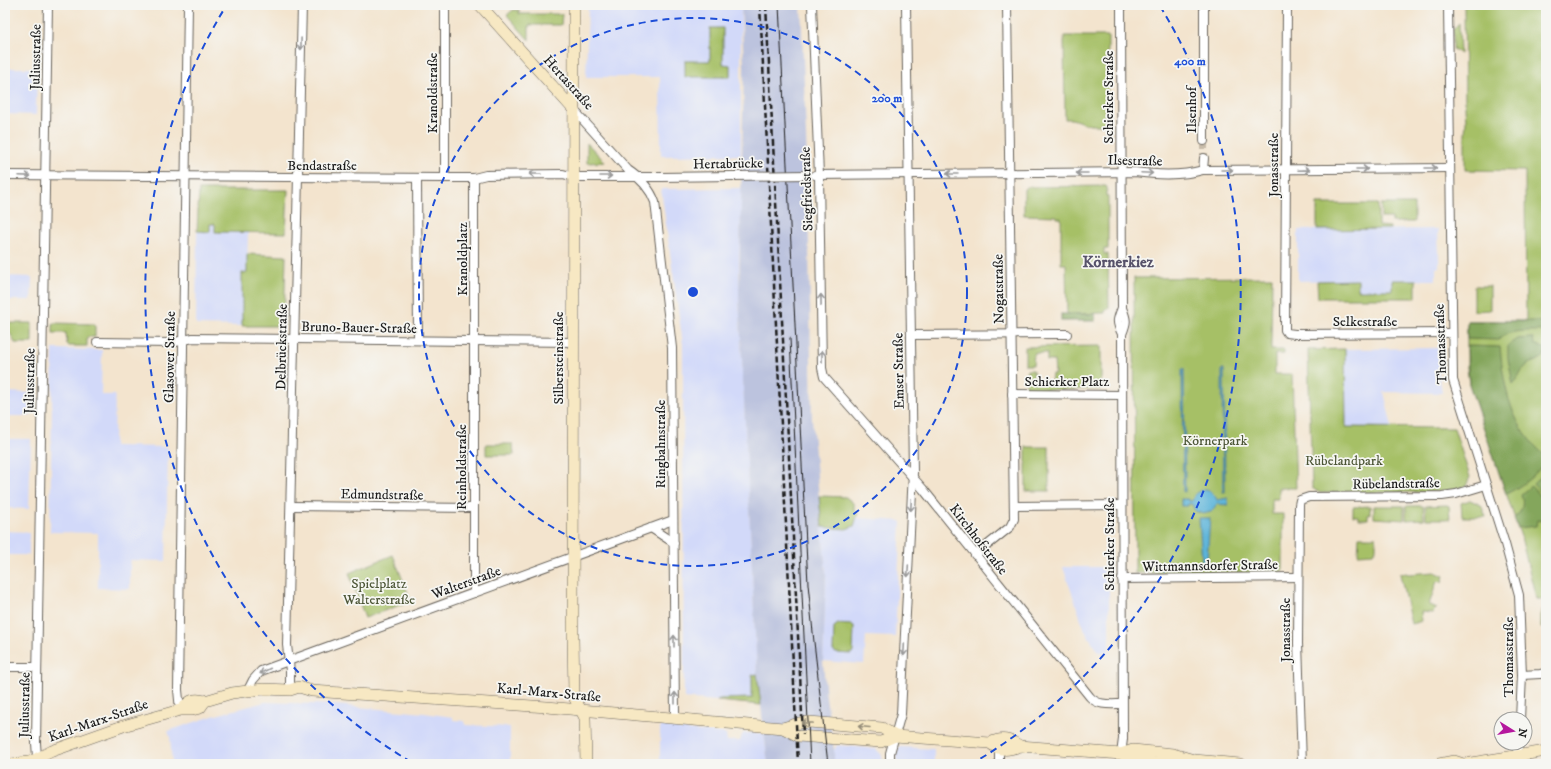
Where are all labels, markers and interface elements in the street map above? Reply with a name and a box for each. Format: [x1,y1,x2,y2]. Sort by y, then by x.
street label: Juliusstraße [26,24,46,92]
one-way arrow [297,37,305,50]
street label: Schierker Straße [1100,50,1118,144]
street label: Kranoldstraße [424,52,442,133]
street label: Hertastraße [539,52,598,114]
text: 400 m [1173,54,1206,69]
street label: Ilsenhof [1183,84,1201,133]
text: 200 m [872,91,902,106]
street label: Jonasstraße [1265,132,1283,199]
street label: Siegfriedstraße [797,146,817,231]
street label: Ilsestraße [1107,152,1163,170]
street label: Hertabrücke [693,154,763,174]
street label: Bendastraße [287,157,357,175]
one-way arrow [1424,164,1437,172]
one-way arrow [1355,165,1368,173]
one-way arrow [1220,166,1233,174]
one-way arrow [1297,167,1310,174]
one-way arrow [1076,169,1089,177]
one-way arrow [529,170,542,178]
one-way arrow [946,170,959,178]
one-way arrow [1140,170,1153,177]
one-way arrow [18,172,31,179]
one-way arrow [599,172,612,180]
street label: Kranoldplatz [454,222,472,296]
district label: Körnerkiez [1082,252,1154,272]
street label: Nogatstraße [989,254,1009,324]
centre of rings [686,285,700,299]
one-way arrow [817,294,825,307]
street label: Delbrückstraße [272,303,292,390]
street label: Thomasstraße [1431,303,1451,384]
street label: Glasower Straße [160,311,180,403]
street label: Silbersteinstraße [550,311,568,405]
street label: Selkestraße [1333,313,1397,331]
street label: Bruno-Bauer-Straße [301,318,417,338]
street label: Emser Straße [889,332,909,409]
street label: Juliusstraße [20,348,40,416]
one-way arrow [818,350,826,363]
street label: Schierker Platz [1025,373,1109,391]
street label: Ringbahnstraße [652,399,670,488]
street label: Reinholdstraße [453,424,471,510]
park label: Körnerpark [1183,432,1248,450]
park label: Rübelandpark [1305,452,1383,470]
street label: Rübelandstraße [1352,474,1440,494]
street label: Edmundstraße [340,485,424,505]
street label: Schierker Straße [1101,497,1119,591]
one-way arrow [907,498,915,511]
street label: Kirchhofstraße [945,501,1012,579]
street label: Wittmannsdorfer Straße [1141,556,1278,576]
street label: Walterstraße [428,562,504,604]
one-way arrow [904,564,912,577]
park label: Spielplatz Walterstraße [342,575,415,609]
street label: Jonasstraße [1277,597,1295,664]
street label: Thomasstraße [1500,617,1518,697]
one-way arrow [670,635,678,648]
one-way arrow [900,643,908,656]
one-way arrow [259,668,271,675]
street label: Juliusstraße [15,672,35,740]
street label: Karl-Marx-Straße [496,679,602,707]
one-way arrow [671,692,679,705]
street label: Karl-Marx-Straße [46,695,151,746]
north arrow [1493,711,1533,751]
one-way arrow [801,719,814,727]
one-way arrow [858,723,871,730]
text: N [1514,727,1530,738]

